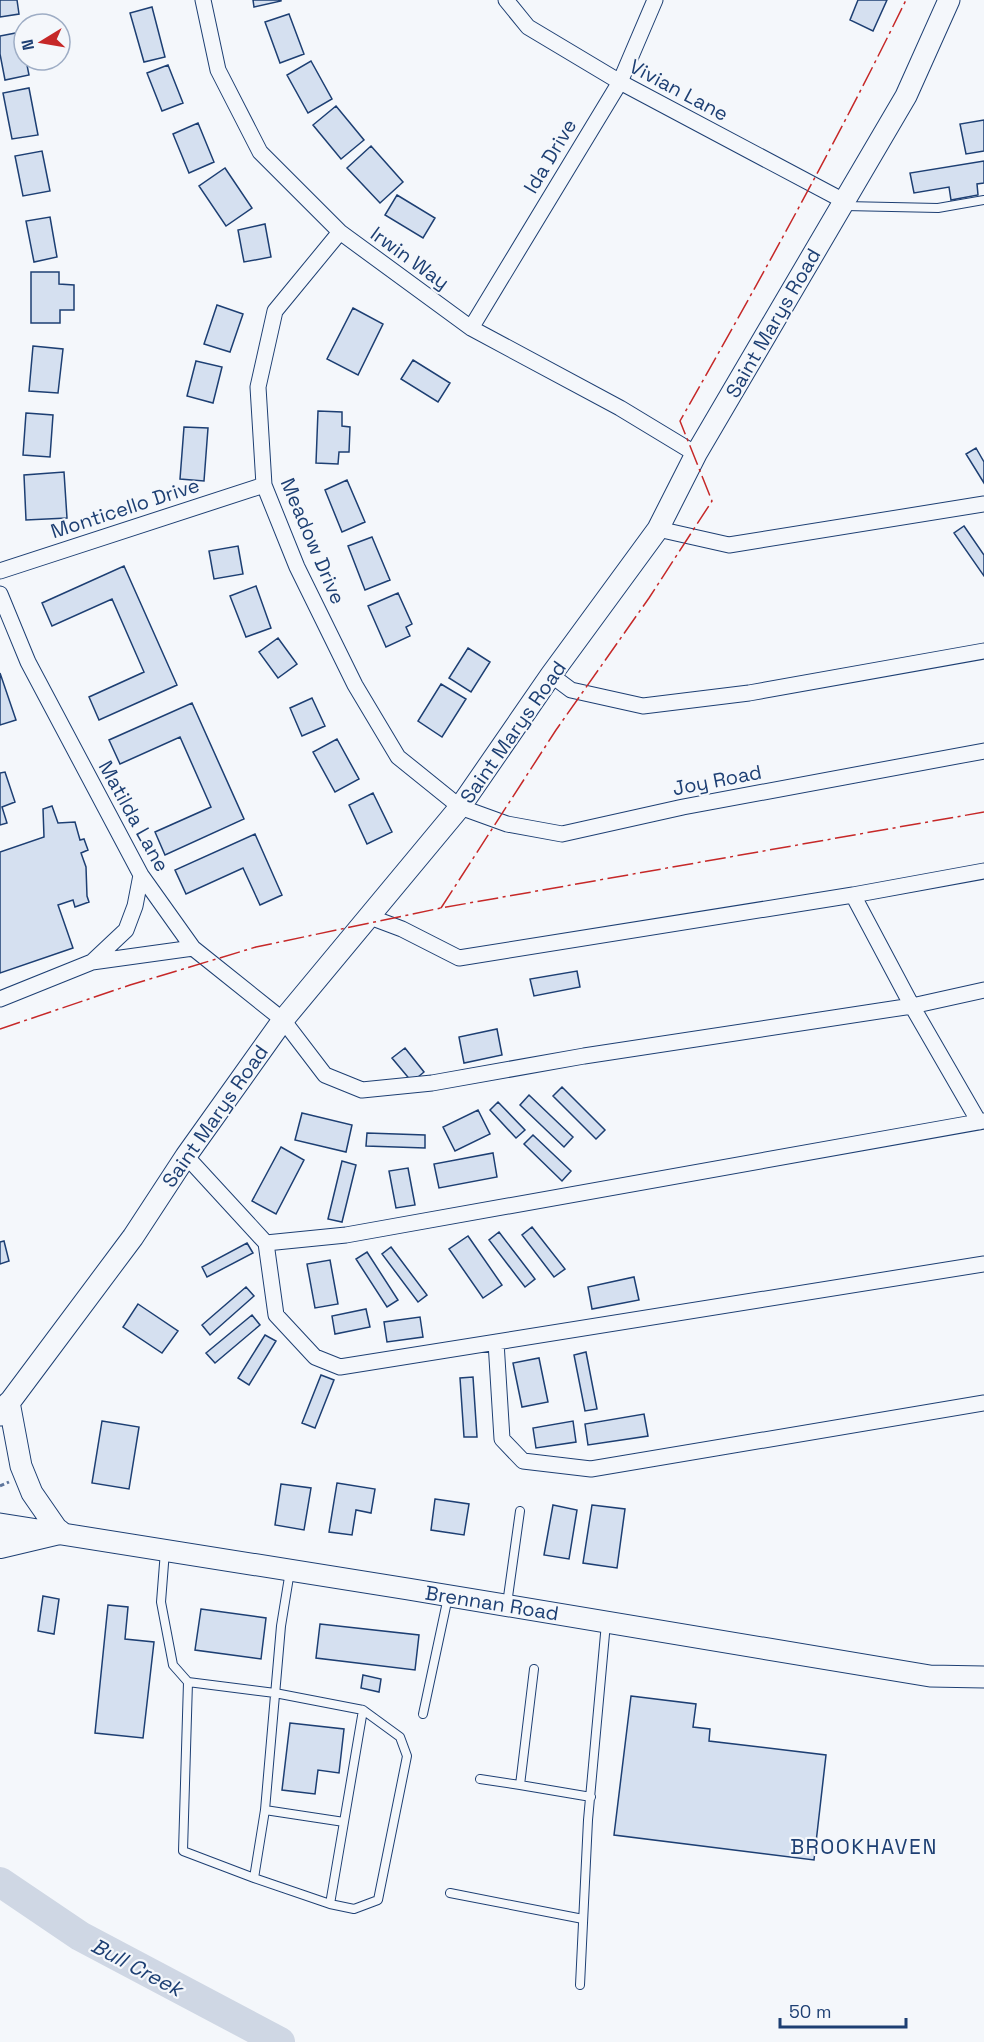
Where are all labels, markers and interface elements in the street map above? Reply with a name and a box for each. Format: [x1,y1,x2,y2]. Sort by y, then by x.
north arrow [12,12,72,72]
text: N [16,37,39,52]
street label: Vivian Lane [625,53,733,127]
street label: Ida Drive [518,114,582,198]
street label: Irwin Way [365,221,455,295]
street label: Saint Marys Road [720,244,826,402]
street label: Monticello Drive [47,472,203,544]
street label: Meadow Drive [275,474,351,608]
street label: Saint Marys Road [454,656,572,808]
street label: Matilda Lane [93,756,175,876]
street label: Joy Road [670,759,764,801]
street label: Saint Marys Road [156,1040,274,1192]
street label: Brennan Road [423,1580,561,1626]
district label: BROOKHAVEN [790,1833,938,1860]
water label: Bull Creek [87,1932,190,2004]
scale bar [780,1991,906,2029]
text: 50 m [789,2000,831,2023]

